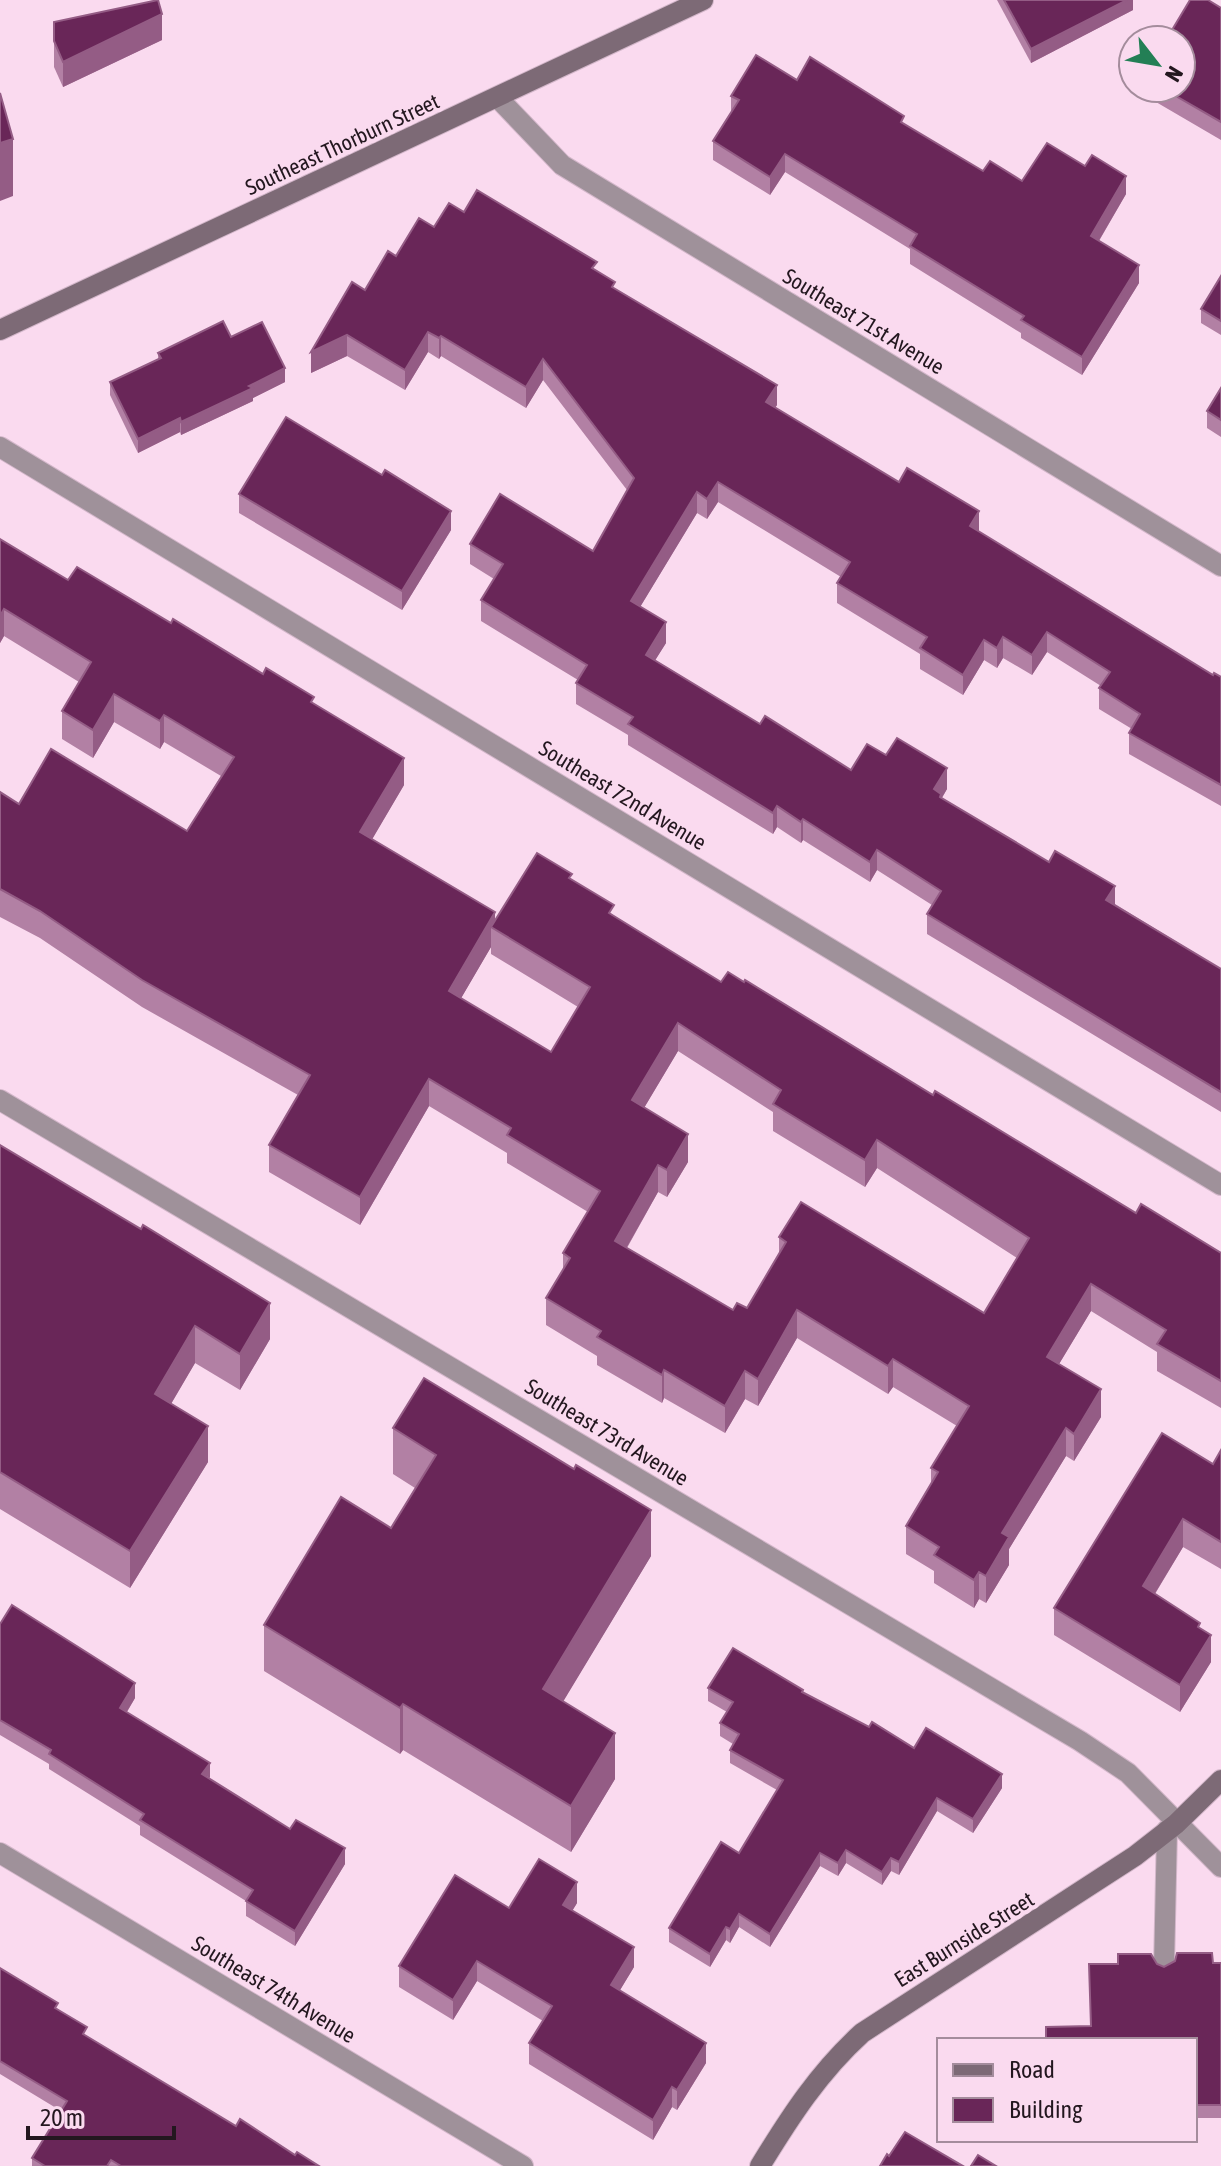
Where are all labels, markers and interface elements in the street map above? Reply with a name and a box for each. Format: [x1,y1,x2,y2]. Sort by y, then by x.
north arrow [1117,24,1197,104]
text: N [1160,62,1189,87]
street label: Southeast Thorburn Street [241,88,443,200]
street label: Southeast 71st Avenue [779,263,949,379]
street label: Southeast 72nd Avenue [535,735,711,855]
street label: Southeast 73rd Avenue [521,1373,693,1491]
street label: East Burnside Street [889,1886,1039,1992]
street label: Southeast 74th Avenue [188,1930,360,2048]
legend [937,2038,1197,2142]
text: Road [1009,2056,1055,2083]
scale bar [28,2090,174,2140]
text: Building [1009,2096,1083,2123]
text: 20 m [40,2104,83,2131]

